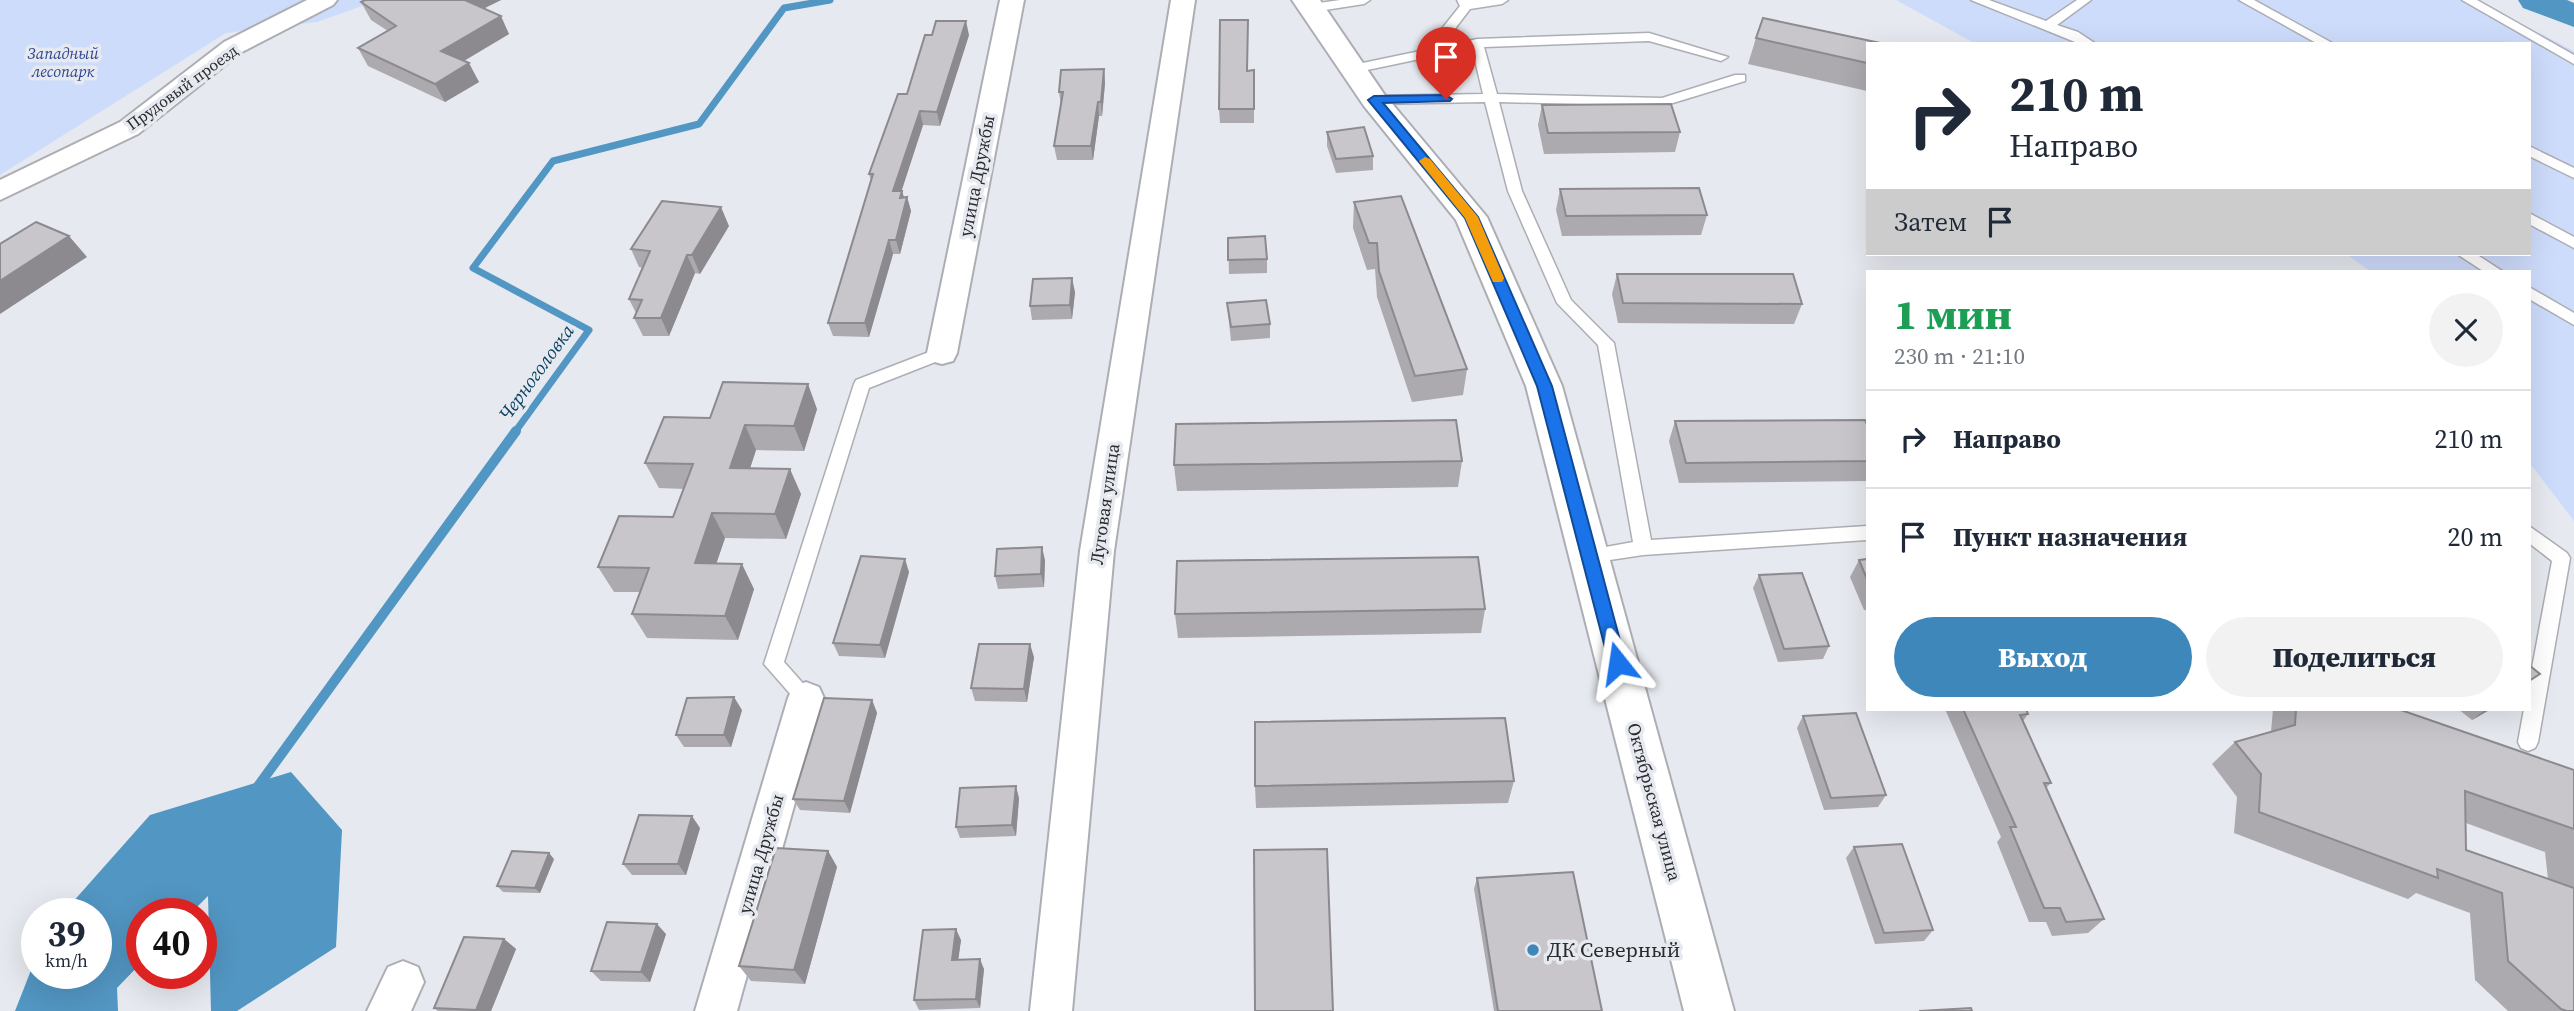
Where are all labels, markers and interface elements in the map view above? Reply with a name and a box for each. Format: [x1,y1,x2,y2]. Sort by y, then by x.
pin [1416,27,1476,99]
icon: arrive [1427,38,1465,76]
street label: Прудовый проезд [122,39,242,135]
park label: Западный лесопарк [27,42,100,82]
text: 210 m [2009,60,2144,127]
icon: right [1894,70,1985,161]
street label: улица Дружбы [952,113,1001,239]
text: Направо [2009,124,2138,168]
icon: arrive [1981,203,2019,241]
text: Затем [1894,204,1967,240]
text: 1 мин [1894,285,2012,343]
button: close [2429,293,2503,367]
water label: Черноголовка [492,319,580,425]
text: 230 m · 21:10 [1894,340,2025,372]
icon: right [1894,420,1932,458]
text: Направо [1953,421,2061,457]
text: 210 m [2435,421,2503,457]
street label: Луговая улица [1084,441,1125,566]
icon: arrive [1894,518,1932,556]
text: Пункт назначения [1953,519,2187,555]
text: 20 m [2448,519,2503,555]
button: Выход [1894,617,2192,697]
button: Поделиться [2206,617,2503,697]
position arrow [1581,626,1655,700]
street label: Октябрьская улица [1621,720,1688,884]
street label: улица Дружбы [731,791,790,917]
speed limit sign: 40 [126,898,217,989]
text: 39 [48,910,85,958]
place label: ДК Северный [1547,935,1680,964]
marker: ДК Северный [1525,942,1541,958]
text: km/h [45,948,88,973]

